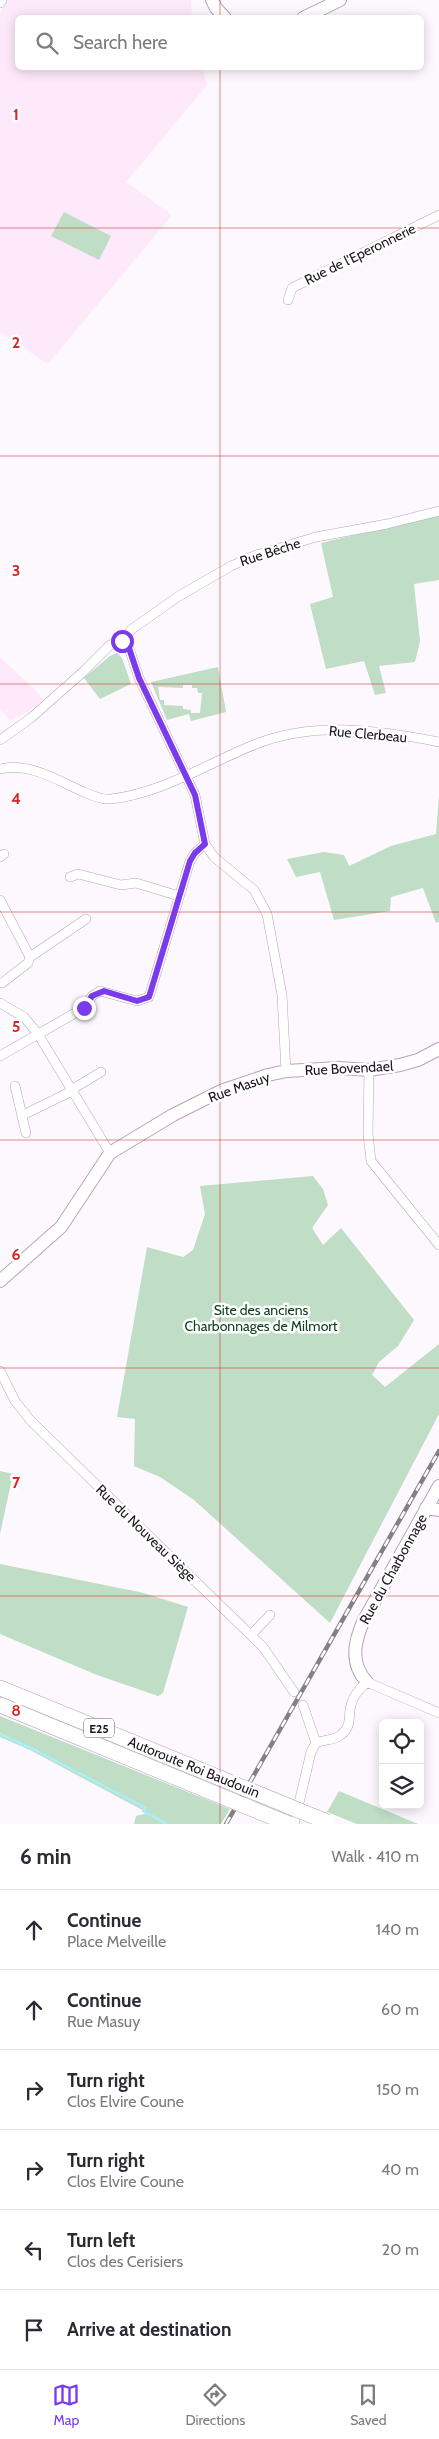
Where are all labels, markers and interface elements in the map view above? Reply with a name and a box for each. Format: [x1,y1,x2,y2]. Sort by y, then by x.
search box [15,15,424,70]
icon: search [33,29,61,57]
text: Search here [73,31,167,54]
text: 1 [13,105,19,124]
street label: Rue de l'Eperonnerie [301,219,419,289]
text: 2 [12,333,20,352]
street label: Rue Bêche [237,534,303,570]
text: 3 [12,561,20,580]
route start [111,630,134,653]
street label: Rue Clerbeau [328,722,408,746]
text: 4 [11,789,21,808]
route end [73,997,96,1020]
text: 5 [12,1017,20,1036]
street label: Rue Bovendael [304,1057,394,1079]
street label: Rue Masuy [206,1068,272,1106]
text: 6 [12,1245,21,1264]
park label: Site des anciens Charbonnages de Milmort [185,1301,338,1335]
text: 7 [12,1473,21,1492]
street label: Rue du Nouveau Siège [92,1481,200,1585]
street label: Rue du Charbonnage [355,1511,431,1627]
text: 8 [11,1701,21,1720]
road number: E25 [84,1719,114,1738]
map controls [379,1719,424,1809]
button: locate [379,1719,424,1764]
street label: Autoroute Roi Baudouin [126,1732,263,1802]
button: layers [379,1764,424,1809]
text: 6 min [20,1844,71,1869]
text: Walk · 410 m [332,1847,419,1866]
text: Continue [67,1909,141,1932]
icon: ahead [20,1916,48,1944]
text: 140 m [376,1920,419,1939]
text: Place Melveille [67,1932,166,1951]
text: Continue [67,1989,141,2012]
icon: ahead [20,1996,48,2024]
text: 60 m [381,2000,419,2019]
text: Rue Masuy [67,2012,140,2031]
text: Turn right [67,2069,145,2092]
icon: right [20,2076,48,2104]
text: 150 m [376,2080,419,2099]
text: Clos Elvire Coune [67,2092,184,2111]
text: Turn right [67,2149,145,2172]
icon: right [20,2156,48,2184]
text: 40 m [381,2160,419,2179]
text: Clos Elvire Coune [67,2172,184,2191]
text: Turn left [67,2229,135,2252]
icon: left [20,2236,48,2264]
text: 20 m [382,2240,419,2259]
text: Clos des Cerisiers [67,2252,183,2271]
icon: arrive [20,2316,48,2344]
text: Arrive at destination [67,2318,231,2341]
tab: Map [52,2381,80,2429]
tab: Directions [185,2381,245,2429]
tab: Saved [350,2381,387,2429]

